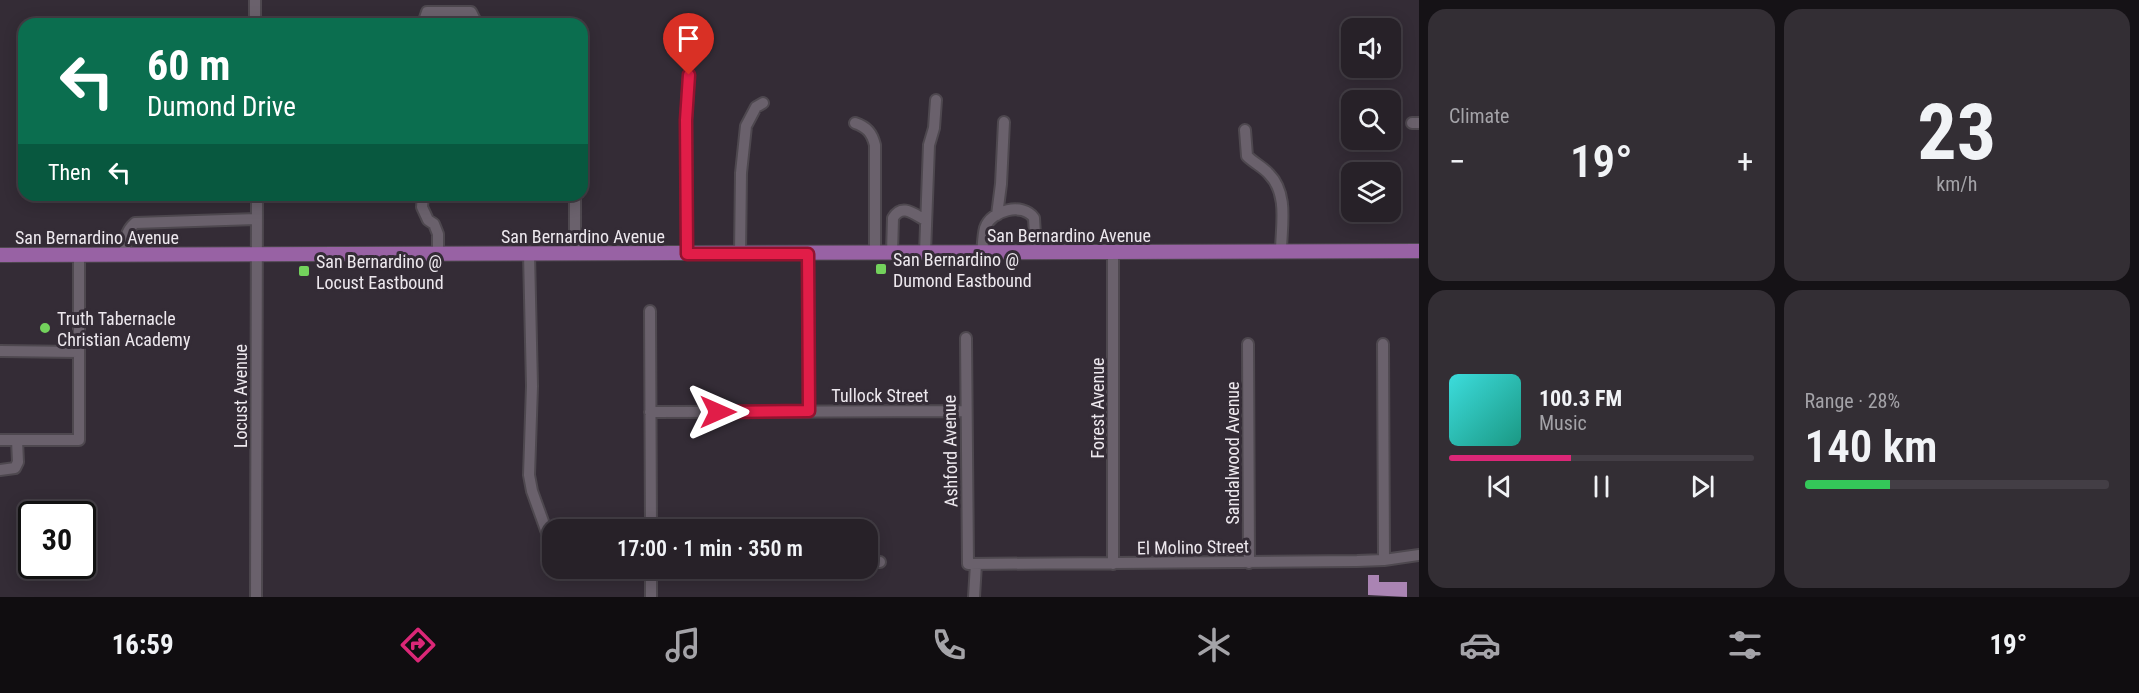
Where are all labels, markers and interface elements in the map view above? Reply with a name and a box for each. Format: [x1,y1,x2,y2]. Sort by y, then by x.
pin [663,13,714,75]
map controls [1341,18,1401,222]
button: sound [1341,18,1401,78]
icon: arrive [672,22,705,55]
text: 60 m [147,41,230,90]
icon: left [48,42,126,120]
text: 23 [1917,87,1996,178]
button: search [1341,90,1401,150]
text: Dumond Drive [147,91,296,123]
text: Climate [1449,104,1509,128]
text: 19° [1570,135,1633,188]
text: − [1449,142,1466,181]
text: + [1737,142,1753,181]
icon: left [103,156,136,189]
text: Then [48,160,91,185]
button: layers [1341,162,1401,222]
text: km/h [1936,172,1977,196]
street label: San Bernardino Avenue [987,225,1151,246]
street label: San Bernardino Avenue [501,226,665,247]
street label: San Bernardino Avenue [15,227,179,248]
place label: San Bernardino @ Dumond Eastbound [893,249,1032,291]
place label: San Bernardino @ Locust Eastbound [316,251,444,293]
marker: San Bernardino @ Dumond Eastbound [874,262,888,276]
marker: San Bernardino @ Locust Eastbound [297,264,311,278]
place label: Truth Tabernacle Christian Academy [57,308,191,350]
marker: Truth Tabernacle Christian Academy [38,321,52,335]
street label: Locust Avenue [230,344,251,448]
street label: Forest Avenue [1087,358,1108,458]
position arrow [686,380,750,444]
street label: Sandalwood Avenue [1222,381,1243,525]
street label: Tullock Street [831,385,929,406]
text: 100.3 FM [1539,386,1622,411]
text: Range · 28% [1805,389,1900,413]
street label: Ashford Avenue [939,395,961,507]
text: Music [1539,411,1587,435]
text: 140 km [1805,420,1938,473]
icon: previous [1483,470,1516,503]
icon: pause [1585,470,1618,503]
icon: next [1686,470,1719,503]
speed limit sign: 30 [18,501,96,579]
text: 17:00 · 1 min · 350 m [617,536,803,561]
street label: El Molino Street [1137,536,1249,558]
icon: directions [397,624,439,666]
icon: music [662,624,704,666]
icon: phone [928,624,970,666]
icon: climate [1193,624,1235,666]
icon: car [1459,624,1501,666]
icon: filters [1724,624,1766,666]
text: 16:59 [112,629,174,661]
text: 19° [1989,629,2027,661]

